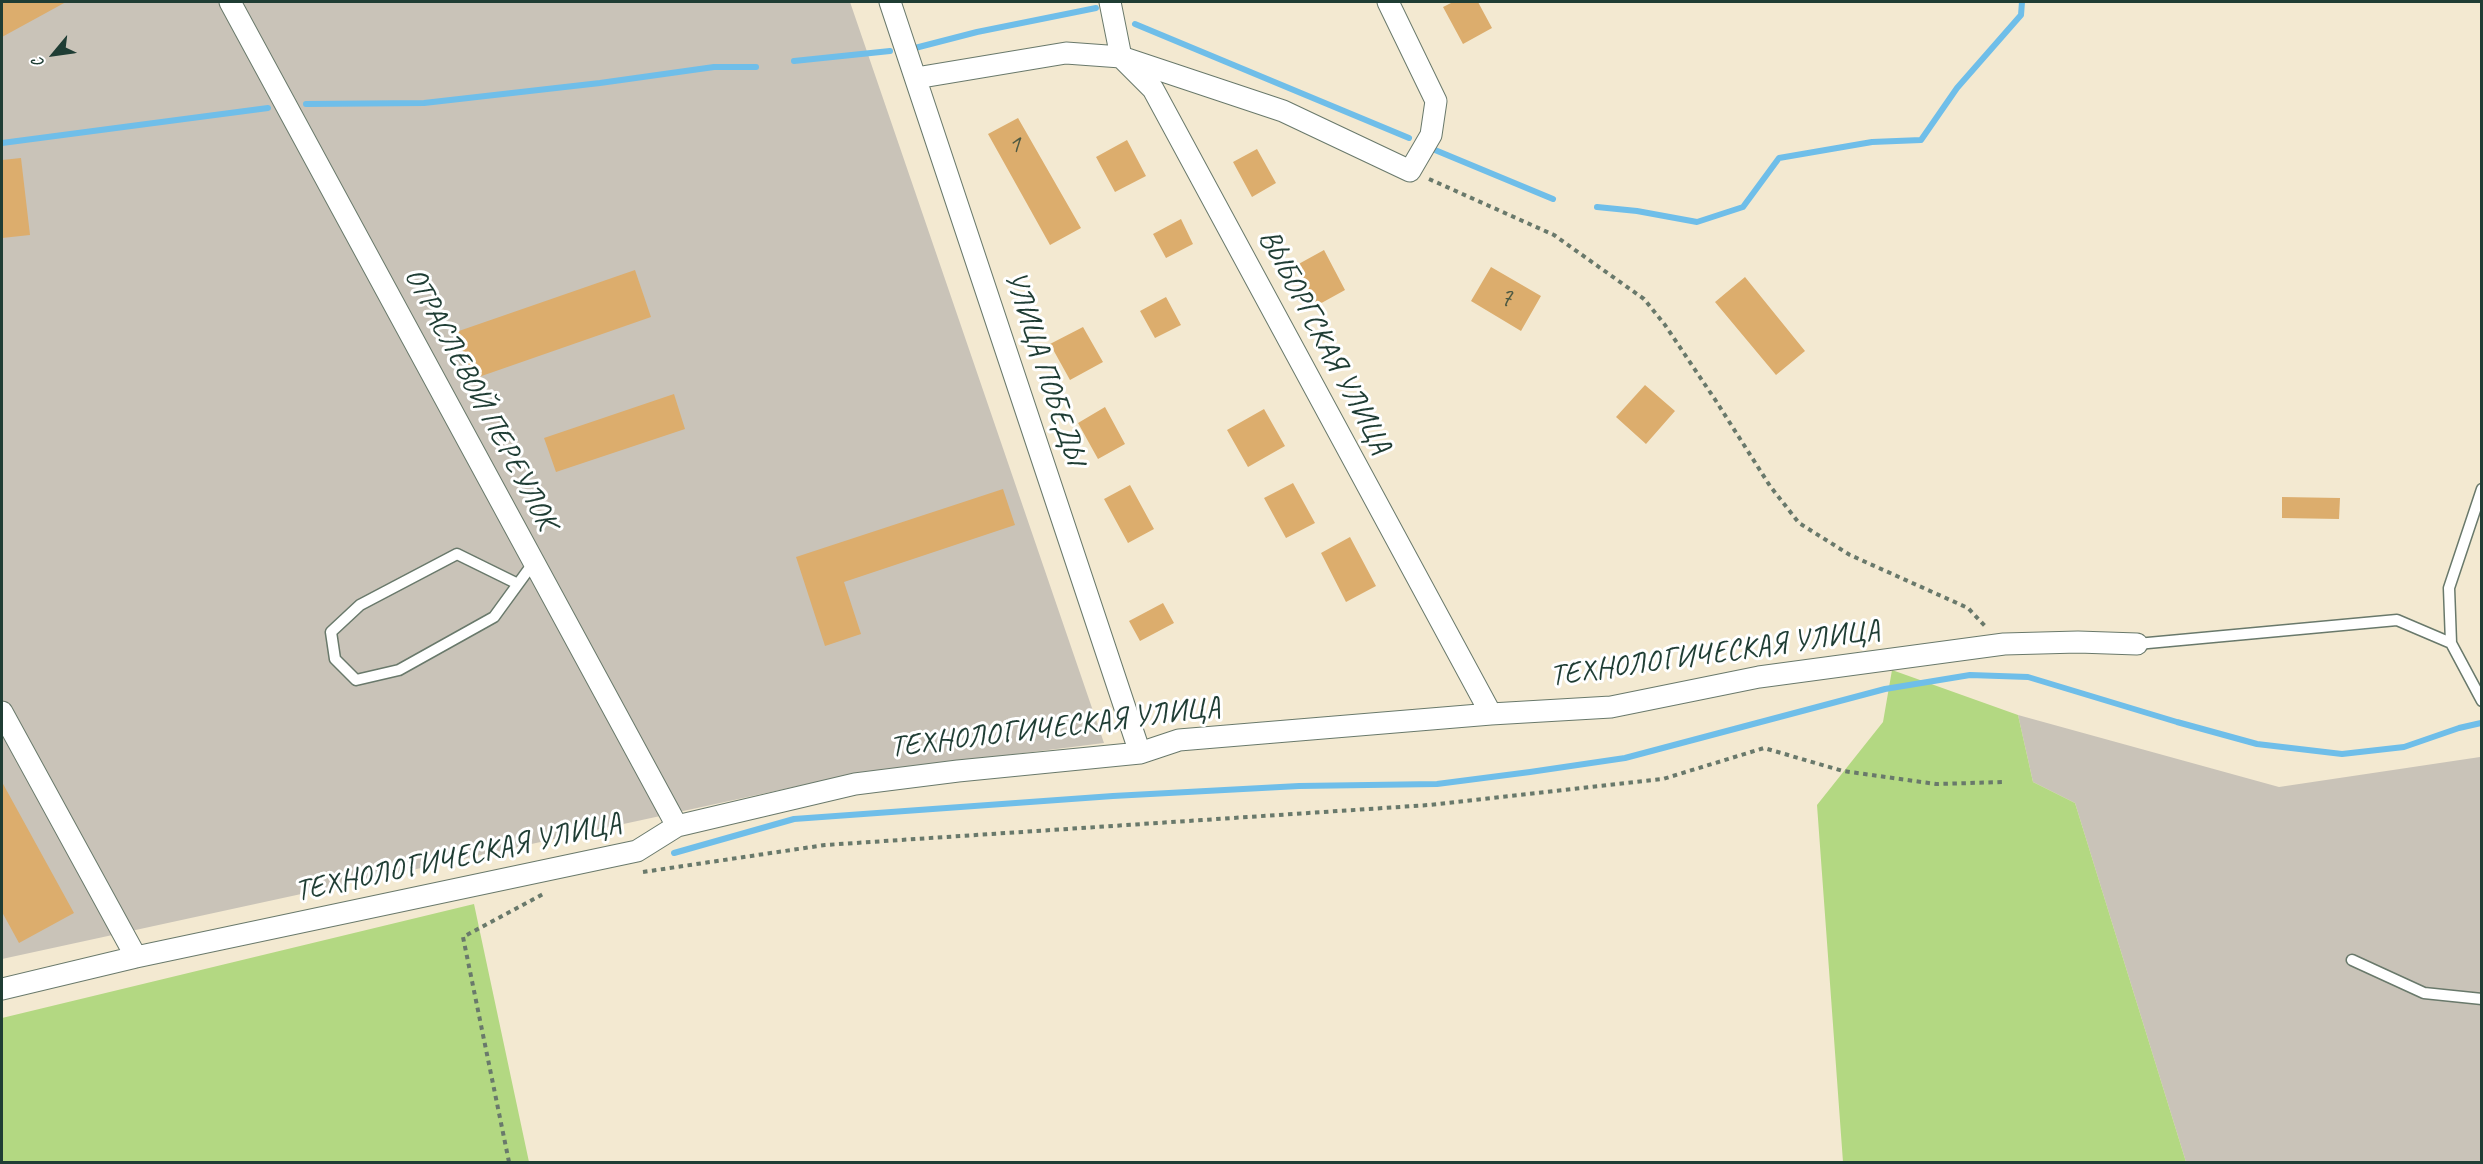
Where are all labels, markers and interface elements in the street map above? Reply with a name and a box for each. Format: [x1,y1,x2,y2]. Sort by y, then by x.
north arrow [24,24,84,84]
text: С [28,54,49,71]
house number: 1 [1008,129,1020,161]
street label: ВЫБОРГСКАЯ УЛИЦА [1250,224,1398,460]
street label: ОТРАСЛЕВОЙ ПЕРЕУЛОК [396,262,564,536]
street label: УЛИЦА ПОБЕДЫ [996,267,1092,469]
house number: 7 [1500,283,1512,315]
street label: ТЕХНОЛОГИЧЕСКАЯ УЛИЦА [1548,613,1882,695]
street label: ТЕХНОЛОГИЧЕСКАЯ УЛИЦА [888,690,1222,766]
street label: ТЕХНОЛОГИЧЕСКАЯ УЛИЦА [292,806,624,910]

